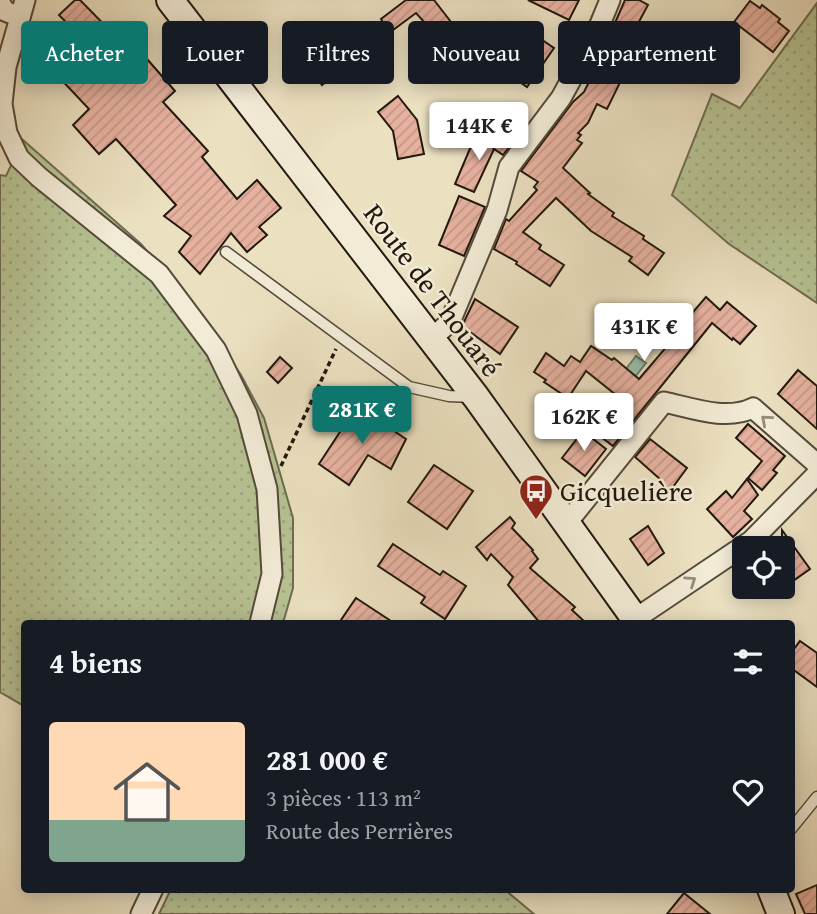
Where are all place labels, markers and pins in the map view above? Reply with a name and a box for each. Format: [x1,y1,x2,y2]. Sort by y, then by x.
pin: 144K € [422,102,536,162]
pin: 431K € [587,304,701,363]
pin: 281K € [305,386,419,446]
pin: 162K € [527,393,641,453]
place label: Gicquelière [560,470,693,511]
bus stop icon: Gicquelière [517,472,555,521]

